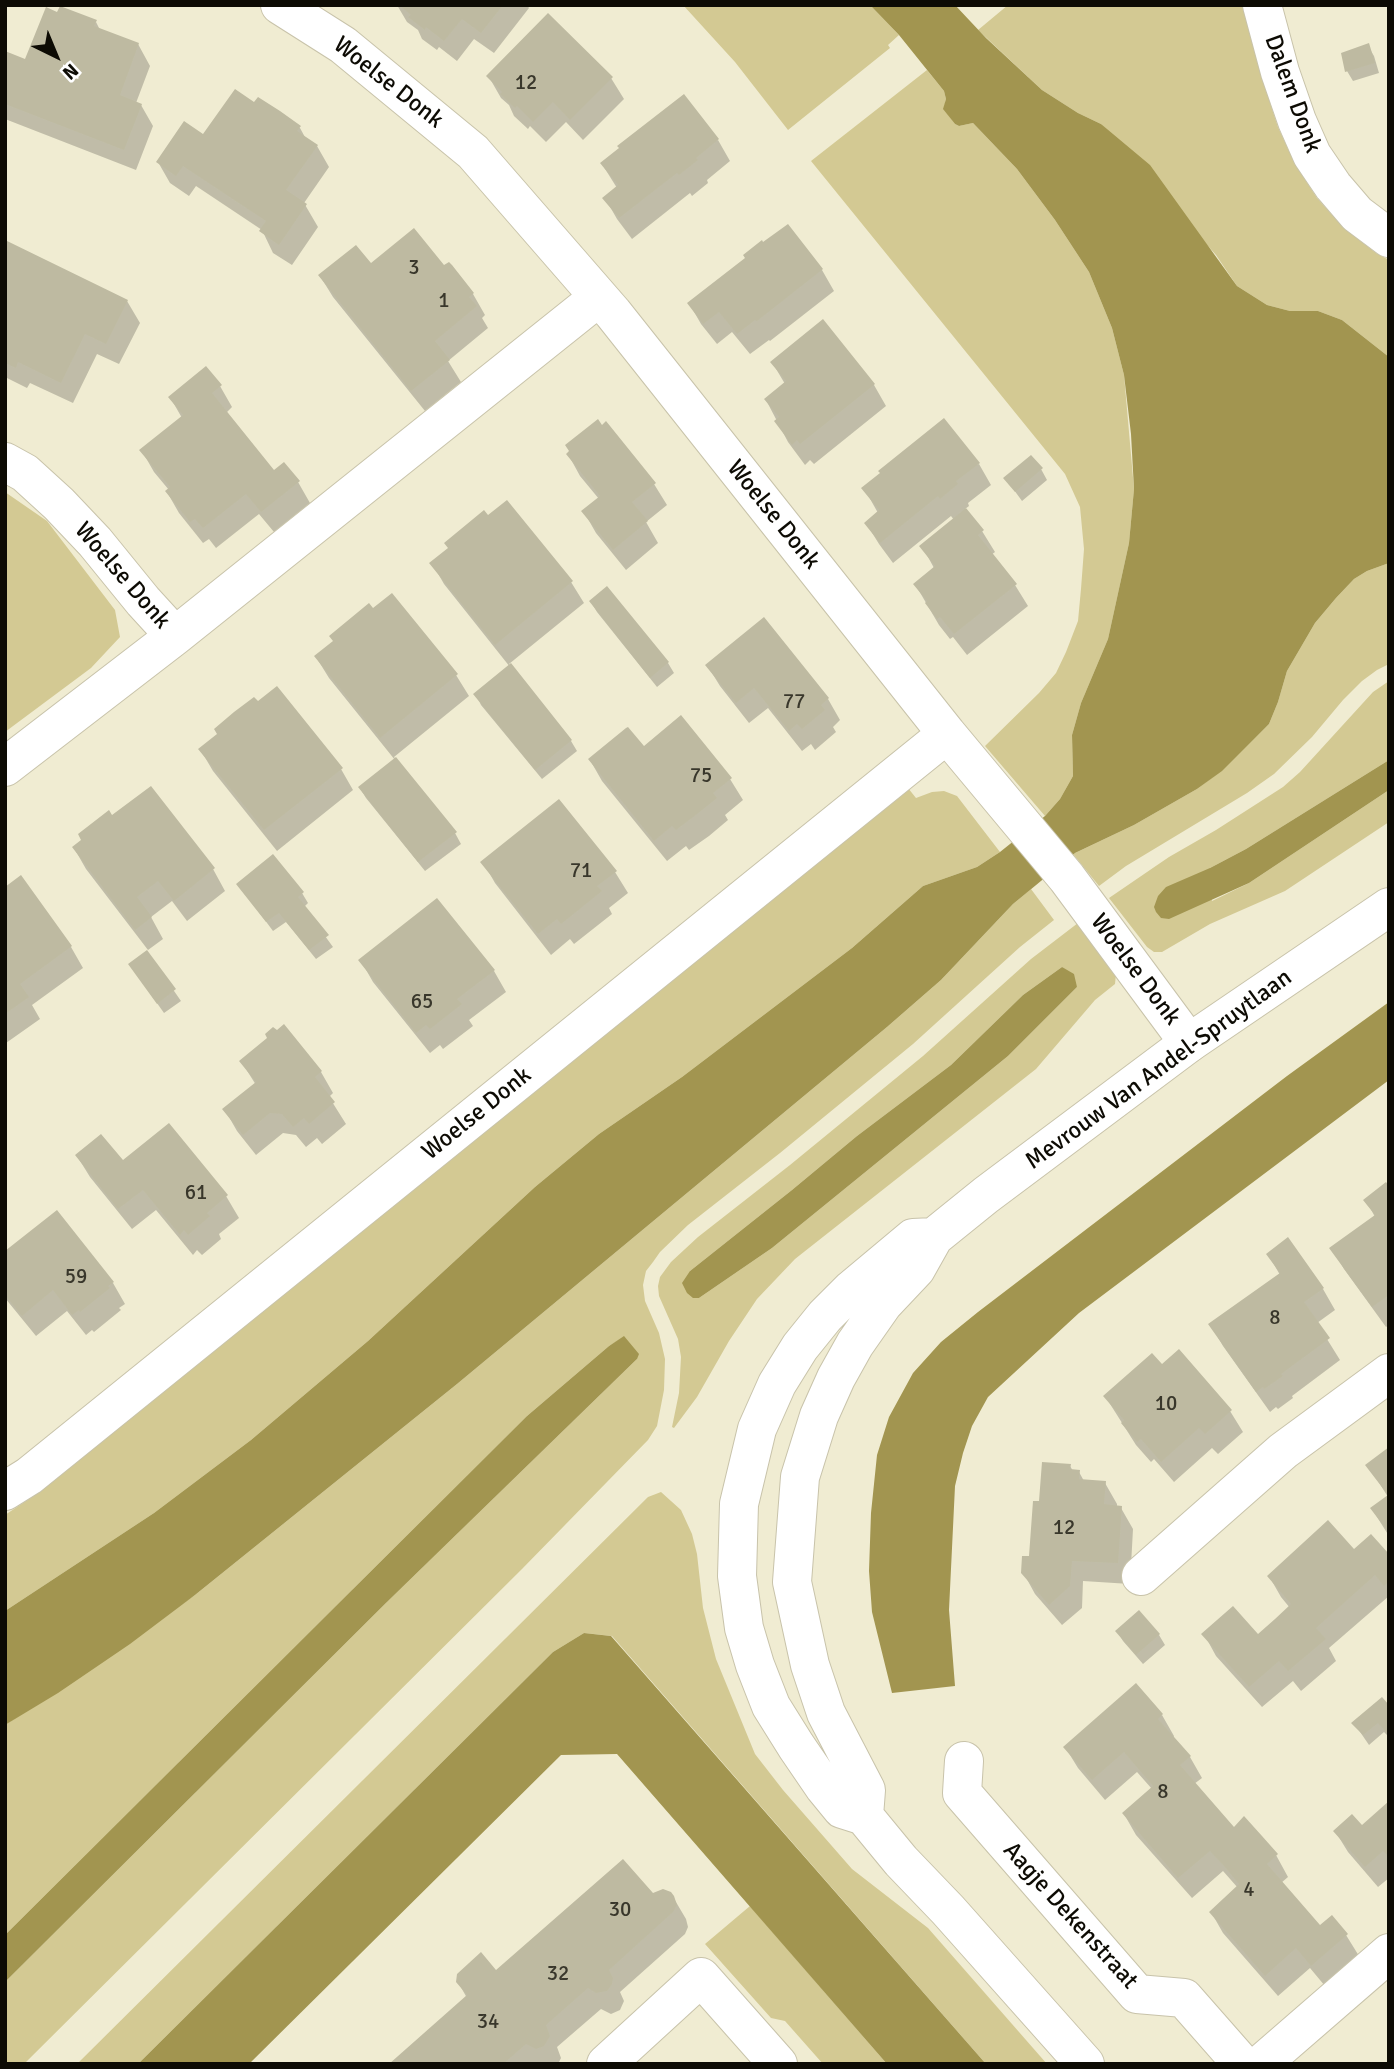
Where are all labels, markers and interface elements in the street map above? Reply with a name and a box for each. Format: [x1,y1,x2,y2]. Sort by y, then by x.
north arrow [21,21,91,91]
street label: Woelse Donk [327,31,449,135]
street label: Dalem Donk [1257,31,1327,157]
text: N [57,58,83,85]
house number: 12 [515,70,537,96]
house number: 3 [408,255,420,281]
house number: 1 [438,288,450,314]
street label: Woelse Donk [720,455,826,575]
street label: Woelse Donk [68,517,176,635]
house number: 77 [783,689,805,715]
house number: 75 [690,763,712,789]
house number: 71 [570,858,592,884]
street label: Woelse Donk [1084,909,1186,1031]
street label: Mevrouw Van Andel-Spruytlaan [1020,964,1298,1176]
house number: 65 [411,989,433,1015]
street label: Woelse Donk [417,1061,537,1167]
house number: 61 [185,1180,207,1206]
house number: 59 [65,1264,87,1290]
house number: 8 [1269,1305,1281,1331]
house number: 10 [1155,1391,1177,1417]
house number: 12 [1053,1515,1075,1541]
house number: 8 [1157,1779,1169,1805]
street label: Aagje Dekenstraat [997,1837,1143,1995]
house number: 4 [1243,1877,1255,1903]
house number: 30 [609,1897,631,1923]
house number: 32 [547,1961,569,1987]
house number: 34 [477,2009,499,2035]

